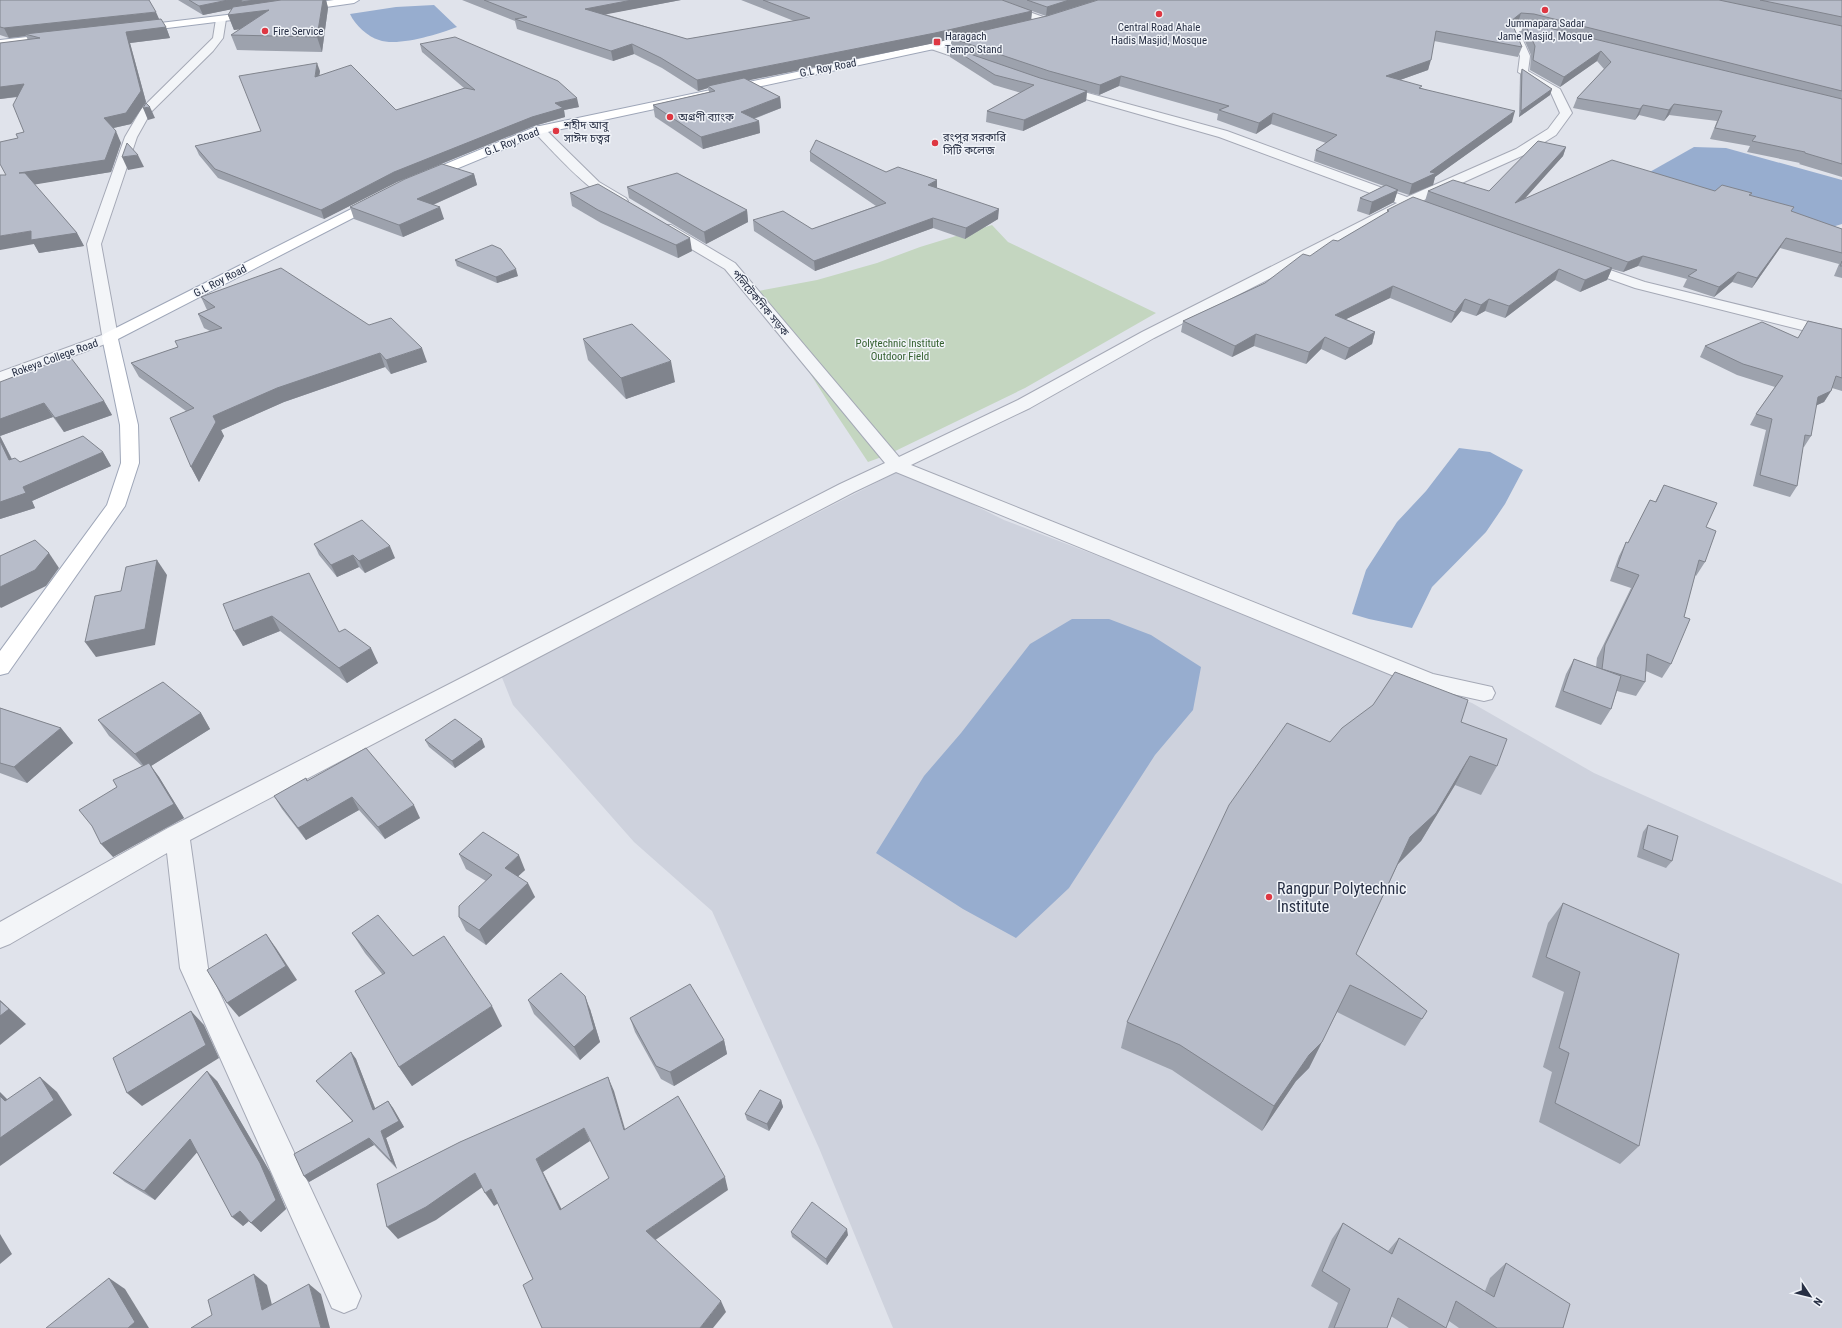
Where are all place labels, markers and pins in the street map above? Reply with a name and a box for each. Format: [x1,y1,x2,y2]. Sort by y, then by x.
marker: Jummapara Sadar Jame Masjid, Mosque [1540,5,1550,15]
marker: Central Road Ahale Hadis Masjid, Mosque [1154,9,1164,19]
place label: Jummapara Sadar Jame Masjid, Mosque [1497,17,1593,43]
place label: Central Road Ahale Hadis Masjid, Mosque [1111,21,1207,47]
place label: Fire Service [273,25,324,38]
marker: Fire Service [260,26,270,36]
place label: Haragach Tempo Stand [945,30,1002,56]
marker: Haragach Tempo Stand [932,37,942,47]
place label: অগ্রণী ব্যাংক [677,111,734,124]
marker: অগ্রণী ব্যাংক [665,112,675,122]
place label: শহীদ আবু সাঈদ চত্বর [563,119,610,145]
marker: শহীদ আবু সাঈদ চত্বর [551,126,561,136]
place label: রংপুর সরকারি সিটি কলেজ [942,131,1006,157]
marker: রংপুর সরকারি সিটি কলেজ [930,138,940,148]
place label: Rangpur Polytechnic Institute [1277,879,1406,916]
marker: Rangpur Polytechnic Institute [1264,892,1274,902]

